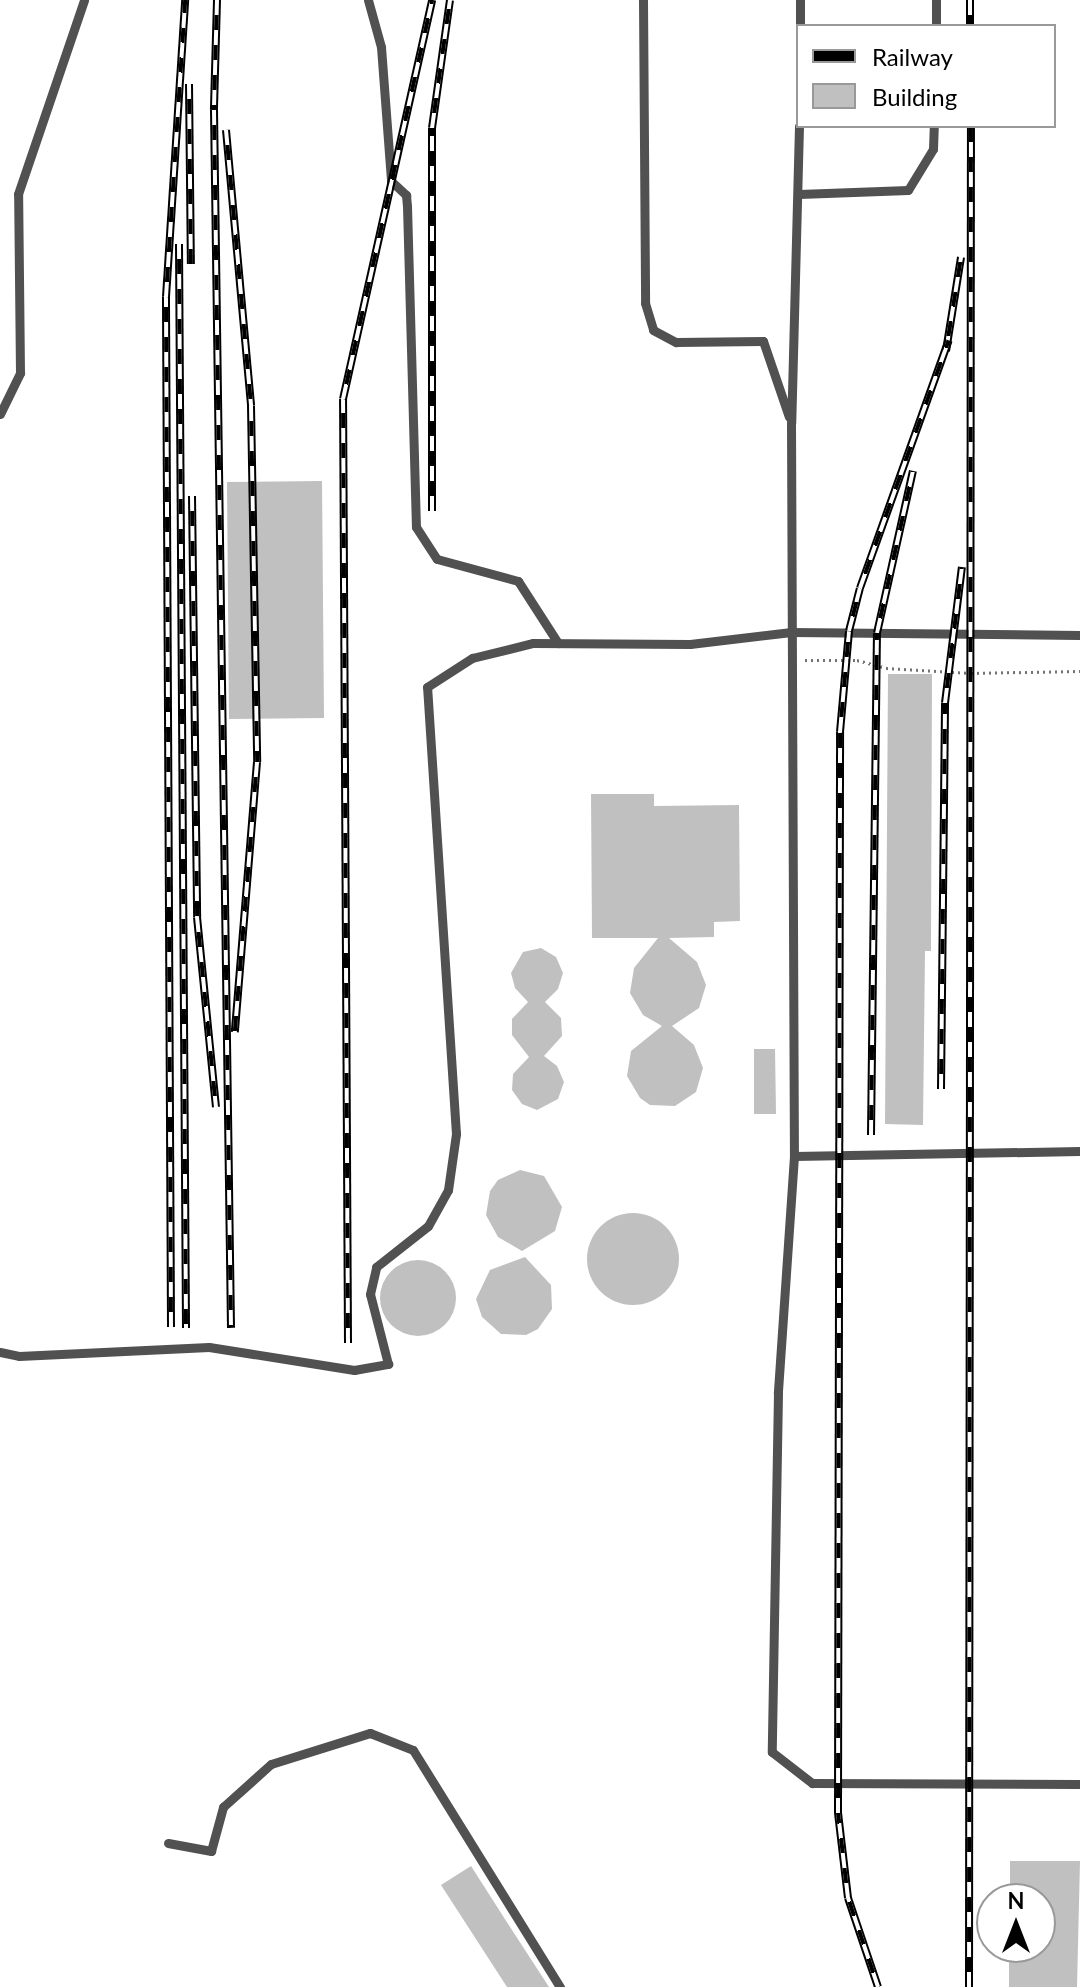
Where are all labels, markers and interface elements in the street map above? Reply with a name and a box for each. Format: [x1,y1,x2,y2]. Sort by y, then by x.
legend [796,24,1056,128]
text: Railway [872,42,953,71]
text: Building [872,82,957,111]
north arrow [976,1883,1056,1963]
text: N [1008,1887,1024,1914]

